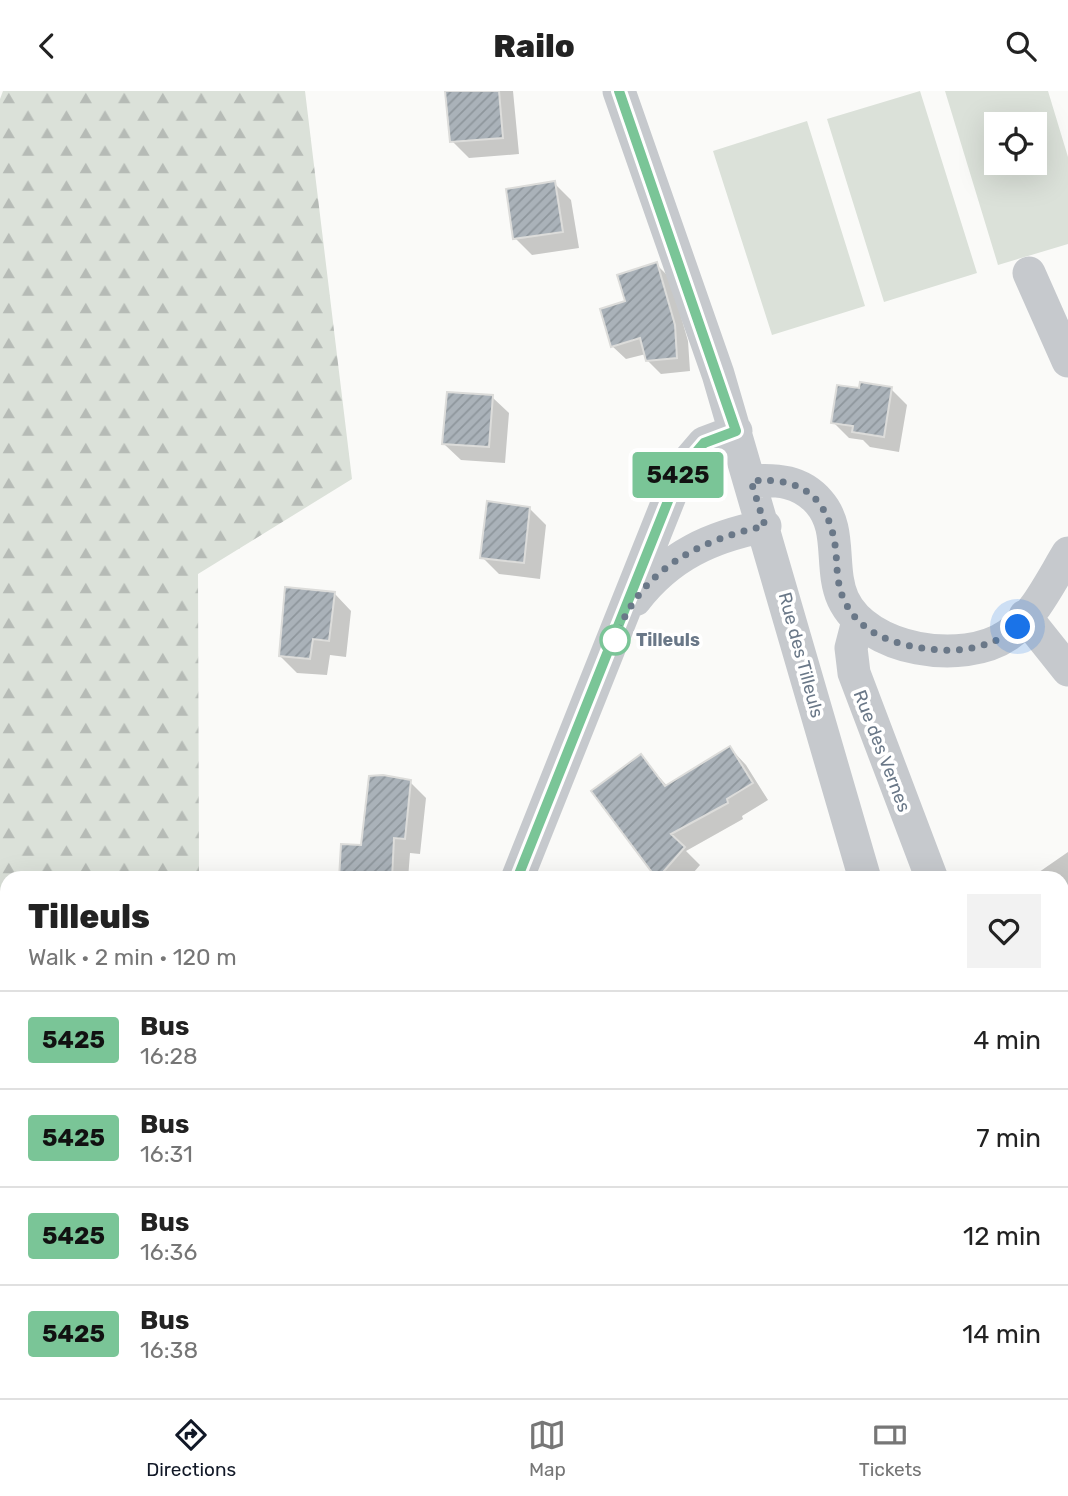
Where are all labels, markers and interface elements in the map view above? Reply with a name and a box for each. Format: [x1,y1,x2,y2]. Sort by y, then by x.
icon: back [28,27,66,65]
text: Railo [493,27,575,65]
icon: search [1002,27,1040,65]
map controls [984,112,1047,175]
button: locate [984,112,1047,175]
line badge: 5425 [629,452,727,498]
text: 5425 [647,461,710,489]
street label: Rue des Tilleuls [774,590,828,720]
your location [1000,609,1035,644]
marker: Tilleuls [600,625,630,655]
place label: Tilleuls [636,629,700,651]
street label: Rue des Vernes [849,687,915,815]
button: heart [967,894,1041,968]
text: Tilleuls [28,897,150,936]
text: Walk · 2 min · 120 m [28,943,237,971]
text: Bus [140,1011,189,1042]
text: 4 min [973,1025,1041,1056]
text: 5425 [42,1026,105,1054]
text: 16:28 [140,1042,198,1070]
text: Bus [140,1109,189,1140]
text: 7 min [976,1123,1041,1154]
text: 5425 [42,1124,105,1152]
text: 16:31 [140,1140,193,1168]
text: Bus [140,1207,189,1238]
text: 12 min [963,1221,1041,1252]
text: 5425 [42,1222,105,1250]
text: 16:36 [140,1238,197,1266]
text: Bus [140,1305,189,1336]
text: 14 min [962,1319,1041,1350]
text: 5425 [42,1320,105,1348]
text: 16:38 [140,1336,198,1364]
tab: Directions [146,1416,236,1481]
tab: Map [528,1416,566,1481]
tab: Tickets [859,1416,922,1481]

